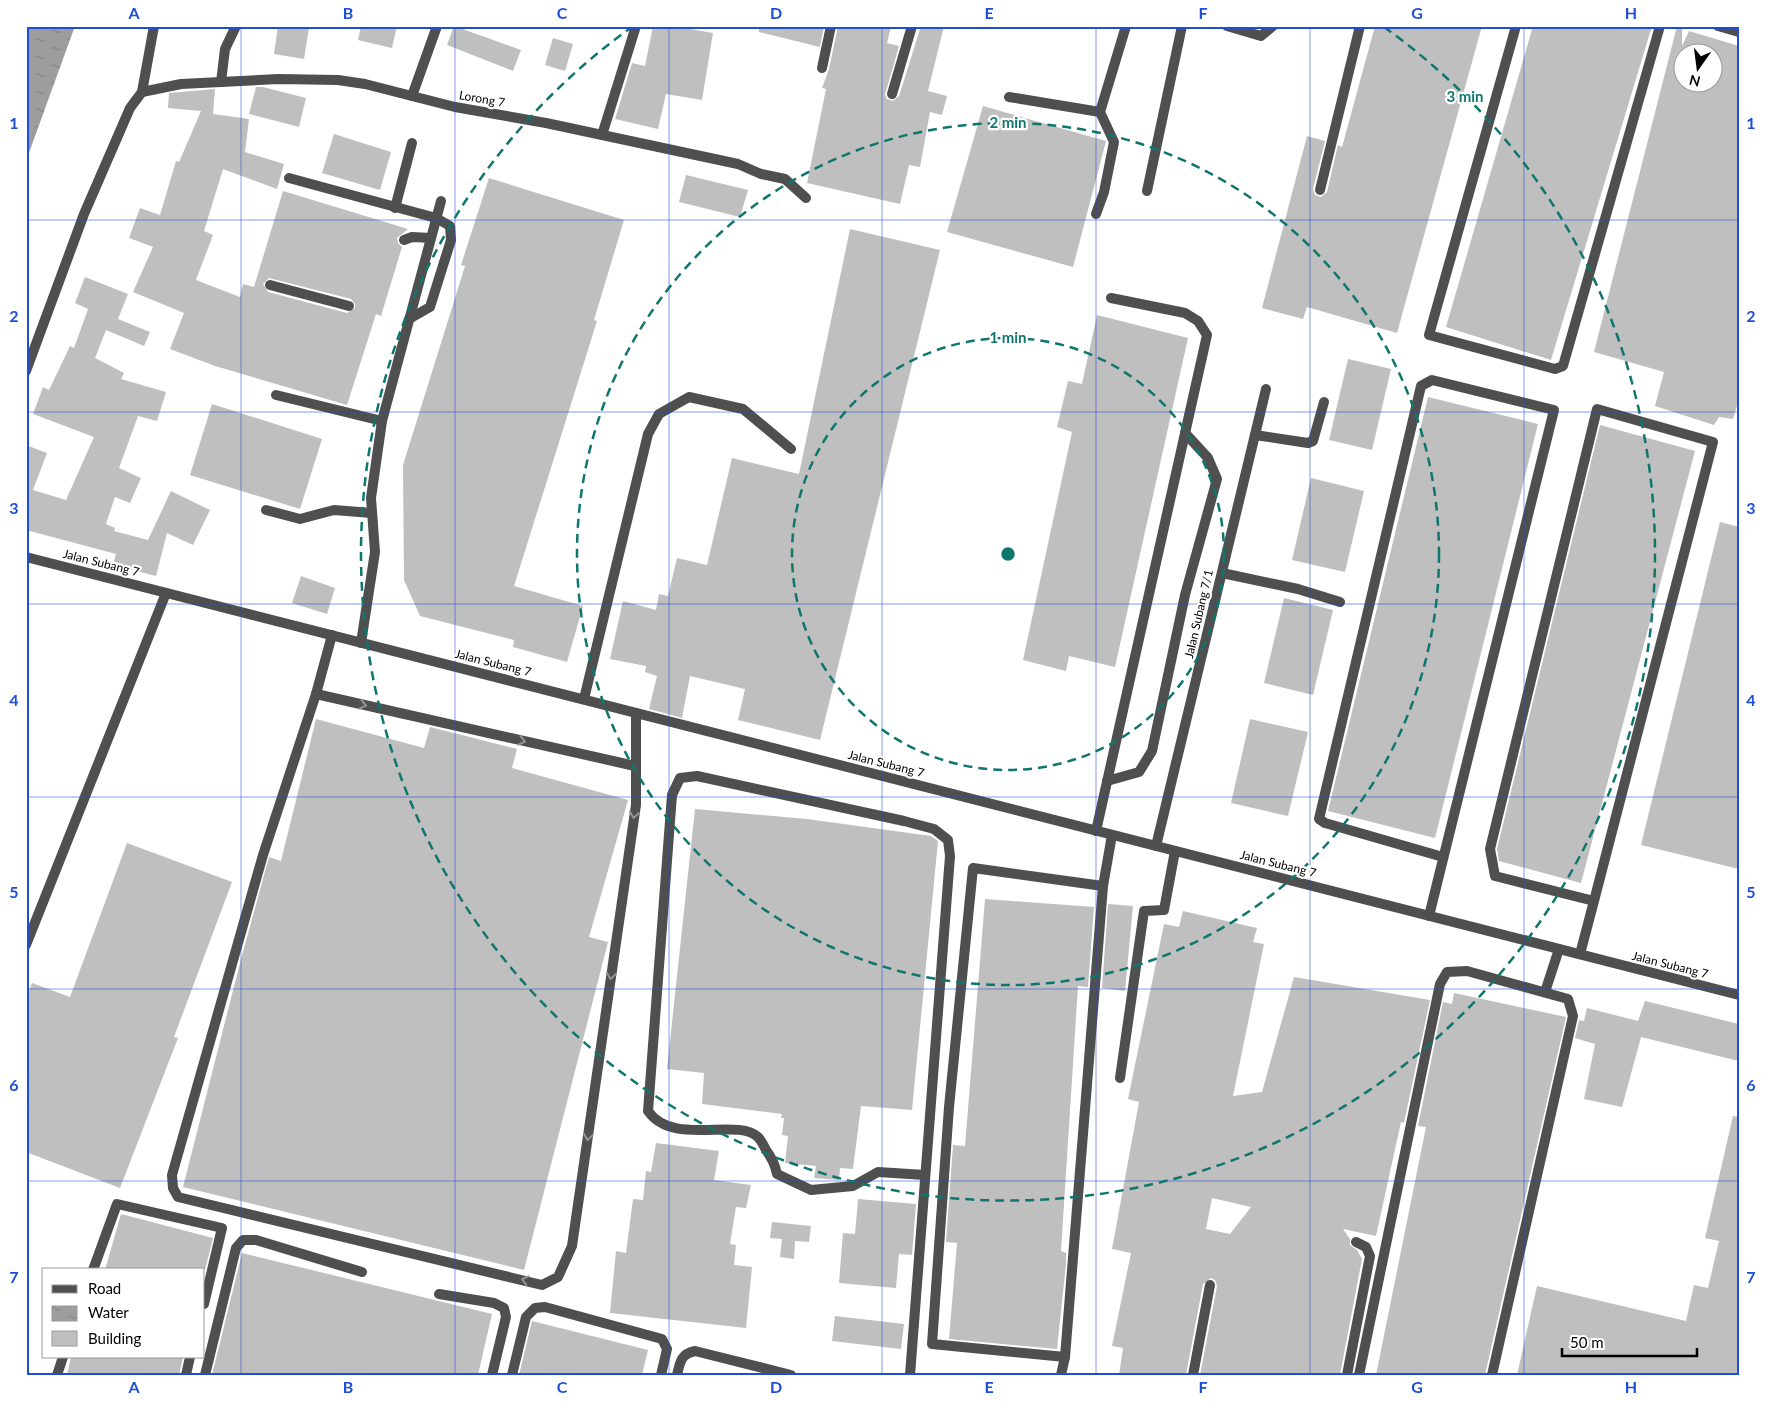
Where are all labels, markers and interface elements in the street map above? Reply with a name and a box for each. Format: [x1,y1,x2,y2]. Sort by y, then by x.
text: A [127,3,140,22]
text: B [343,3,353,22]
text: C [557,3,568,22]
text: D [770,3,782,22]
text: E [984,3,994,22]
text: F [1198,3,1208,22]
text: G [1411,3,1423,22]
text: H [1625,3,1637,22]
north arrow [1672,42,1722,92]
text: N [1687,72,1702,91]
street label: Lorong 7 [458,87,506,110]
text: 3 min [1446,87,1484,105]
text: 1 [9,113,19,132]
text: 2 min [989,113,1027,131]
text: 1 [1746,113,1756,132]
text: 2 [9,306,19,325]
text: 2 [1746,306,1756,325]
text: 1 min [989,328,1027,346]
text: 3 [9,498,19,517]
text: 3 [1746,498,1756,517]
centre of rings [999,545,1017,563]
street label: Jalan Subang 7 [61,546,141,579]
street label: Jalan Subang 7/1 [1181,568,1216,660]
street label: Jalan Subang 7 [453,646,533,679]
text: 4 [9,690,19,709]
text: 4 [1746,690,1756,709]
one-way arrow [359,699,368,710]
one-way arrow [517,735,526,746]
street label: Jalan Subang 7 [846,747,926,780]
one-way arrow [629,811,640,819]
street label: Jalan Subang 7 [1238,847,1318,880]
text: 5 [9,882,19,901]
text: 5 [1746,882,1756,901]
street label: Jalan Subang 7 [1630,948,1710,981]
one-way arrow [606,972,617,980]
text: 6 [9,1075,19,1094]
text: 6 [1746,1075,1756,1094]
one-way arrow [583,1133,594,1141]
text: 7 [9,1267,19,1286]
text: 7 [1746,1267,1756,1286]
legend [42,1268,205,1358]
one-way arrow [521,1276,529,1286]
text: Road [88,1279,121,1297]
text: Water [88,1303,129,1321]
scale bar [1562,1326,1698,1358]
text: Building [88,1329,141,1347]
text: 50 m [1570,1333,1604,1351]
text: A [127,1377,140,1396]
text: B [343,1377,353,1396]
text: C [557,1377,568,1396]
text: D [770,1377,782,1396]
text: E [984,1377,994,1396]
text: F [1198,1377,1208,1396]
text: G [1411,1377,1423,1396]
text: H [1625,1377,1637,1396]

